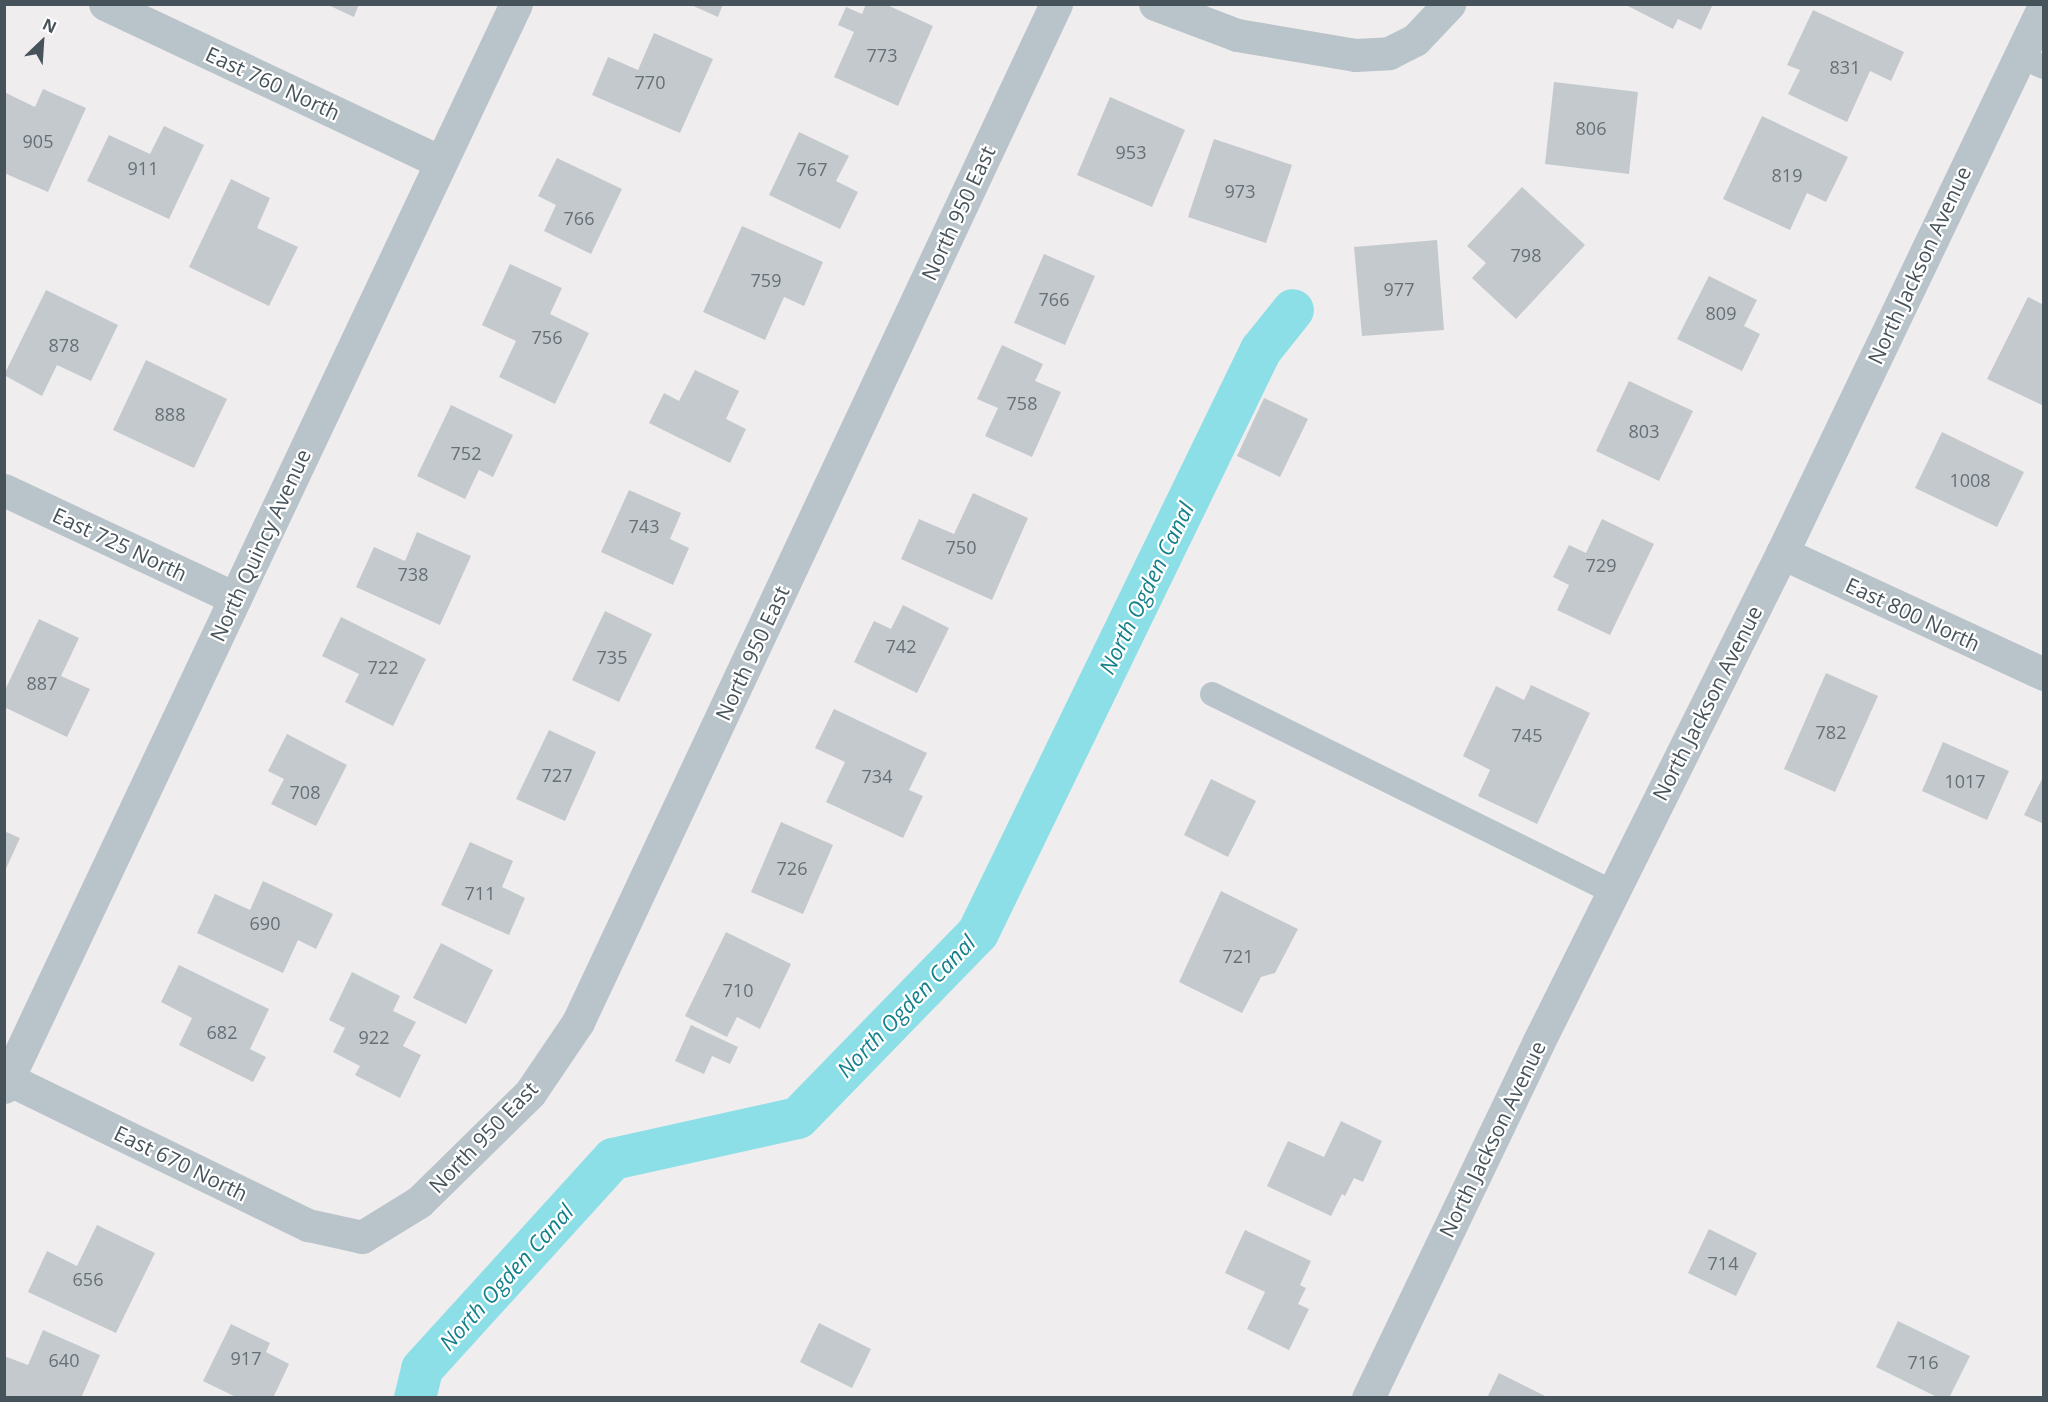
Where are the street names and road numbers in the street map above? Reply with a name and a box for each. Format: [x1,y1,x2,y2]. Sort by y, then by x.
street label: East 760 North [202,41,344,125]
street label: North 950 East [916,142,1000,284]
street label: North Jackson Avenue [1862,162,1976,368]
street label: North Quincy Avenue [204,445,316,645]
street label: East 725 North [49,502,191,586]
street label: East 800 North [1842,572,1984,656]
street label: North 950 East [710,582,794,724]
street label: North Jackson Avenue [1647,601,1767,805]
street label: North Jackson Avenue [1433,1037,1551,1241]
street label: North 950 East [424,1076,542,1198]
street label: East 670 North [110,1120,252,1206]

